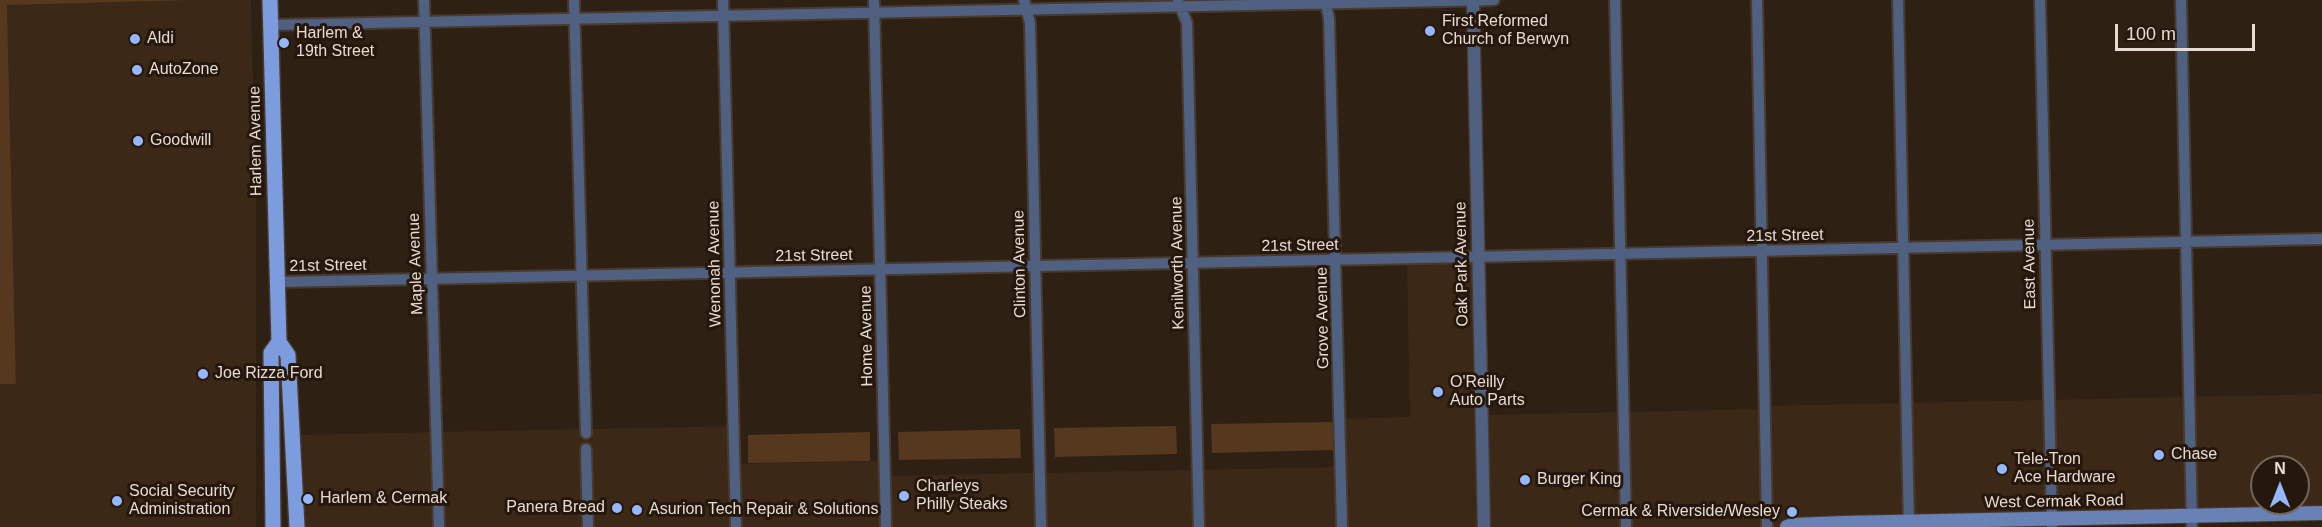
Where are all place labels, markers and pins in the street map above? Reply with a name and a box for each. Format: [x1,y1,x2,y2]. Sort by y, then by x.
place label: First Reformed Church of Berwyn [1442,12,1569,50]
place label: Harlem & 19th Street [296,24,374,62]
marker: First Reformed Church of Berwyn [1423,24,1437,38]
place label: Aldi [147,29,174,49]
marker: Aldi [128,32,142,46]
marker: Harlem & 19th Street [277,36,291,50]
place label: AutoZone [149,60,218,80]
marker: AutoZone [130,63,144,77]
place label: Goodwill [150,131,211,151]
marker: Goodwill [131,134,145,148]
place label: Joe Rizza Ford [215,364,323,384]
marker: Joe Rizza Ford [196,367,210,381]
place label: O'Reilly Auto Parts [1450,373,1525,411]
marker: O'Reilly Auto Parts [1431,385,1445,399]
place label: Chase [2171,445,2217,465]
marker: Chase [2152,448,2166,462]
place label: Tele-Tron Ace Hardware [2014,450,2115,488]
marker: Tele-Tron Ace Hardware [1995,462,2009,476]
place label: Burger King [1537,470,1621,490]
marker: Burger King [1518,473,1532,487]
place label: Charleys Philly Steaks [916,477,1008,515]
place label: Social Security Administration [129,482,235,520]
place label: Harlem & Cermak [320,489,447,509]
marker: Charleys Philly Steaks [897,489,911,503]
marker: Harlem & Cermak [301,492,315,506]
marker: Social Security Administration [110,494,124,508]
place label: Panera Bread [506,498,605,518]
place label: Asurion Tech Repair & Solutions [649,500,878,520]
marker: Panera Bread [610,501,624,515]
place label: Cermak & Riverside/Wesley [1581,502,1780,522]
marker: Asurion Tech Repair & Solutions [630,503,644,517]
marker: Cermak & Riverside/Wesley [1785,505,1799,519]

